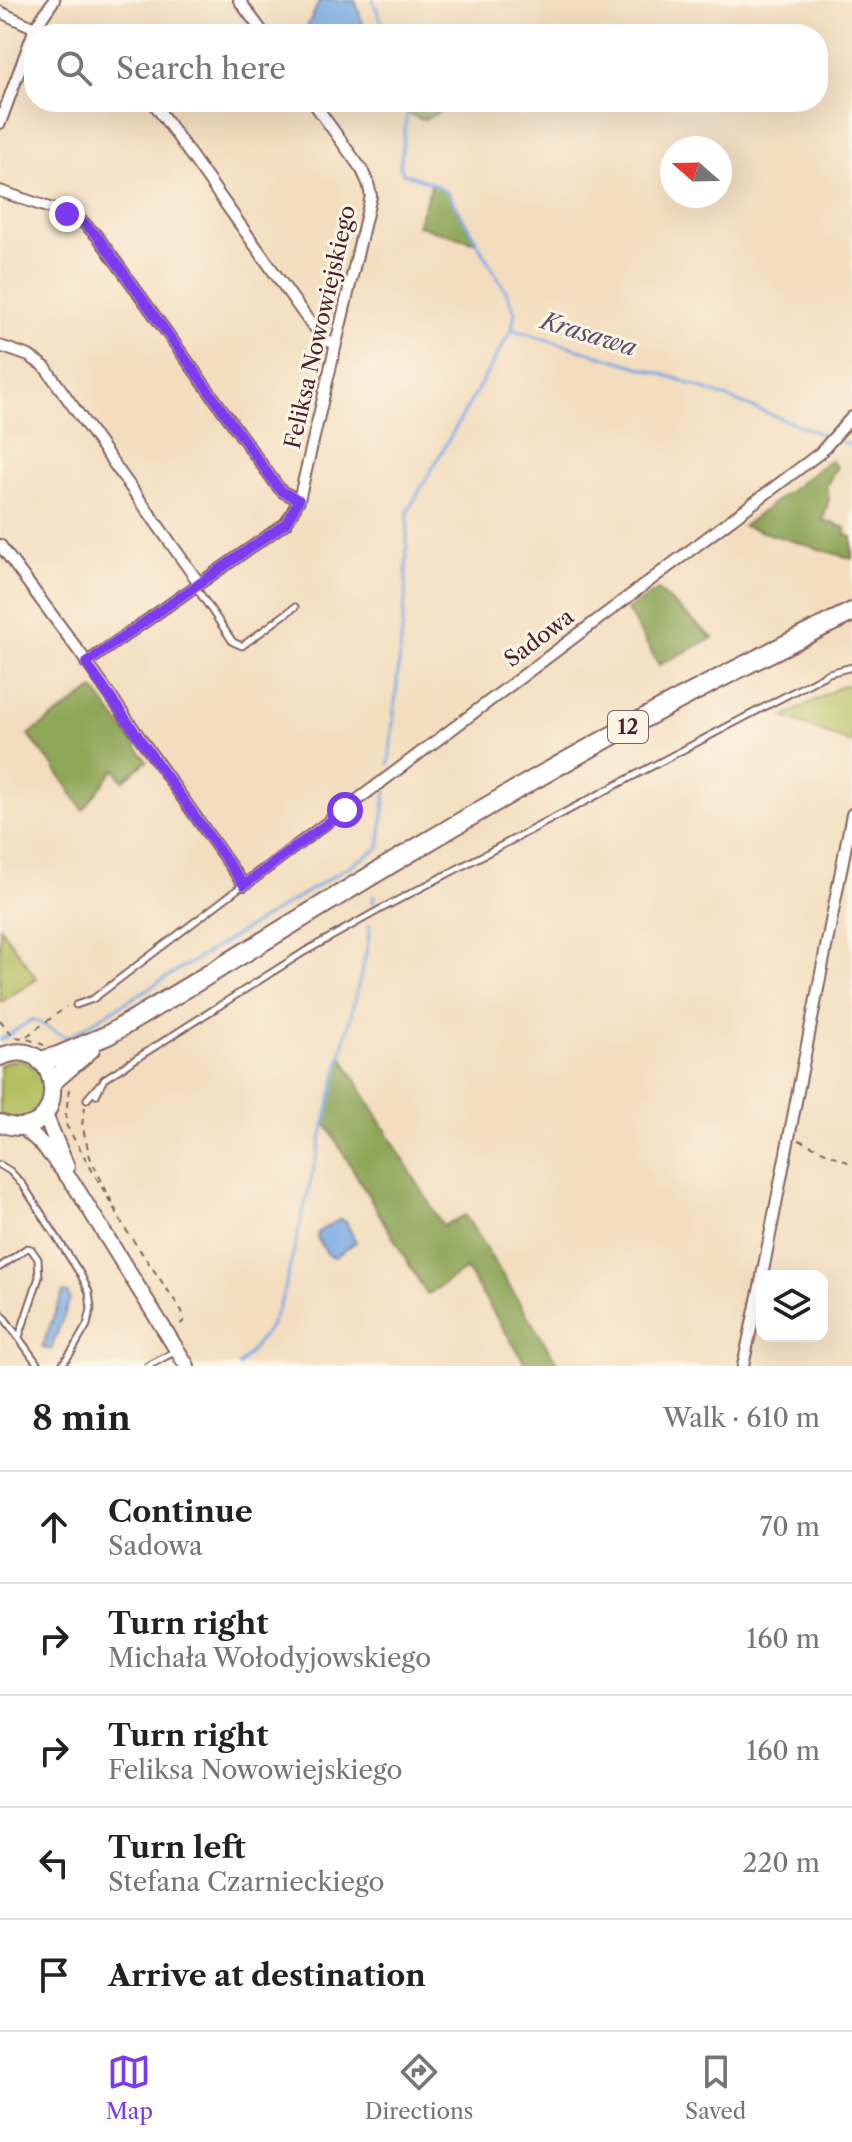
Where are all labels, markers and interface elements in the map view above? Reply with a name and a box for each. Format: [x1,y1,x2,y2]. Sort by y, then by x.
search box [24,24,828,112]
icon: search [52,46,96,90]
text: Search here [116,50,286,87]
north arrow [660,136,732,208]
route end [49,196,85,232]
street label: Feliksa Nowowiejskiego [279,203,361,451]
water label: Krasawa [536,305,640,362]
street label: Sadowa [499,603,579,673]
road number: 12 [608,711,648,743]
route start [327,792,363,828]
map controls [756,1270,828,1342]
button: layers [756,1270,828,1342]
text: 8 min [32,1397,131,1439]
text: Walk · 610 m [663,1402,820,1434]
text: Continue [108,1493,253,1530]
icon: ahead [32,1505,76,1549]
text: 70 m [760,1511,820,1543]
text: Sadowa [108,1530,203,1562]
text: Turn right [108,1605,268,1642]
icon: right [32,1617,76,1661]
text: 160 m [746,1623,820,1655]
text: Michała Wołodyjowskiego [108,1642,431,1674]
text: Turn right [108,1717,268,1754]
icon: right [32,1729,76,1773]
text: 160 m [746,1735,820,1767]
text: Feliksa Nowowiejskiego [108,1754,403,1786]
text: Turn left [108,1829,245,1866]
icon: left [32,1841,76,1885]
text: 220 m [742,1847,820,1879]
text: Stefana Czarnieckiego [108,1866,384,1898]
icon: arrive [32,1953,76,1997]
text: Arrive at destination [108,1957,426,1994]
tab: Map [106,2050,153,2125]
tab: Directions [365,2050,473,2125]
tab: Saved [685,2050,746,2125]

